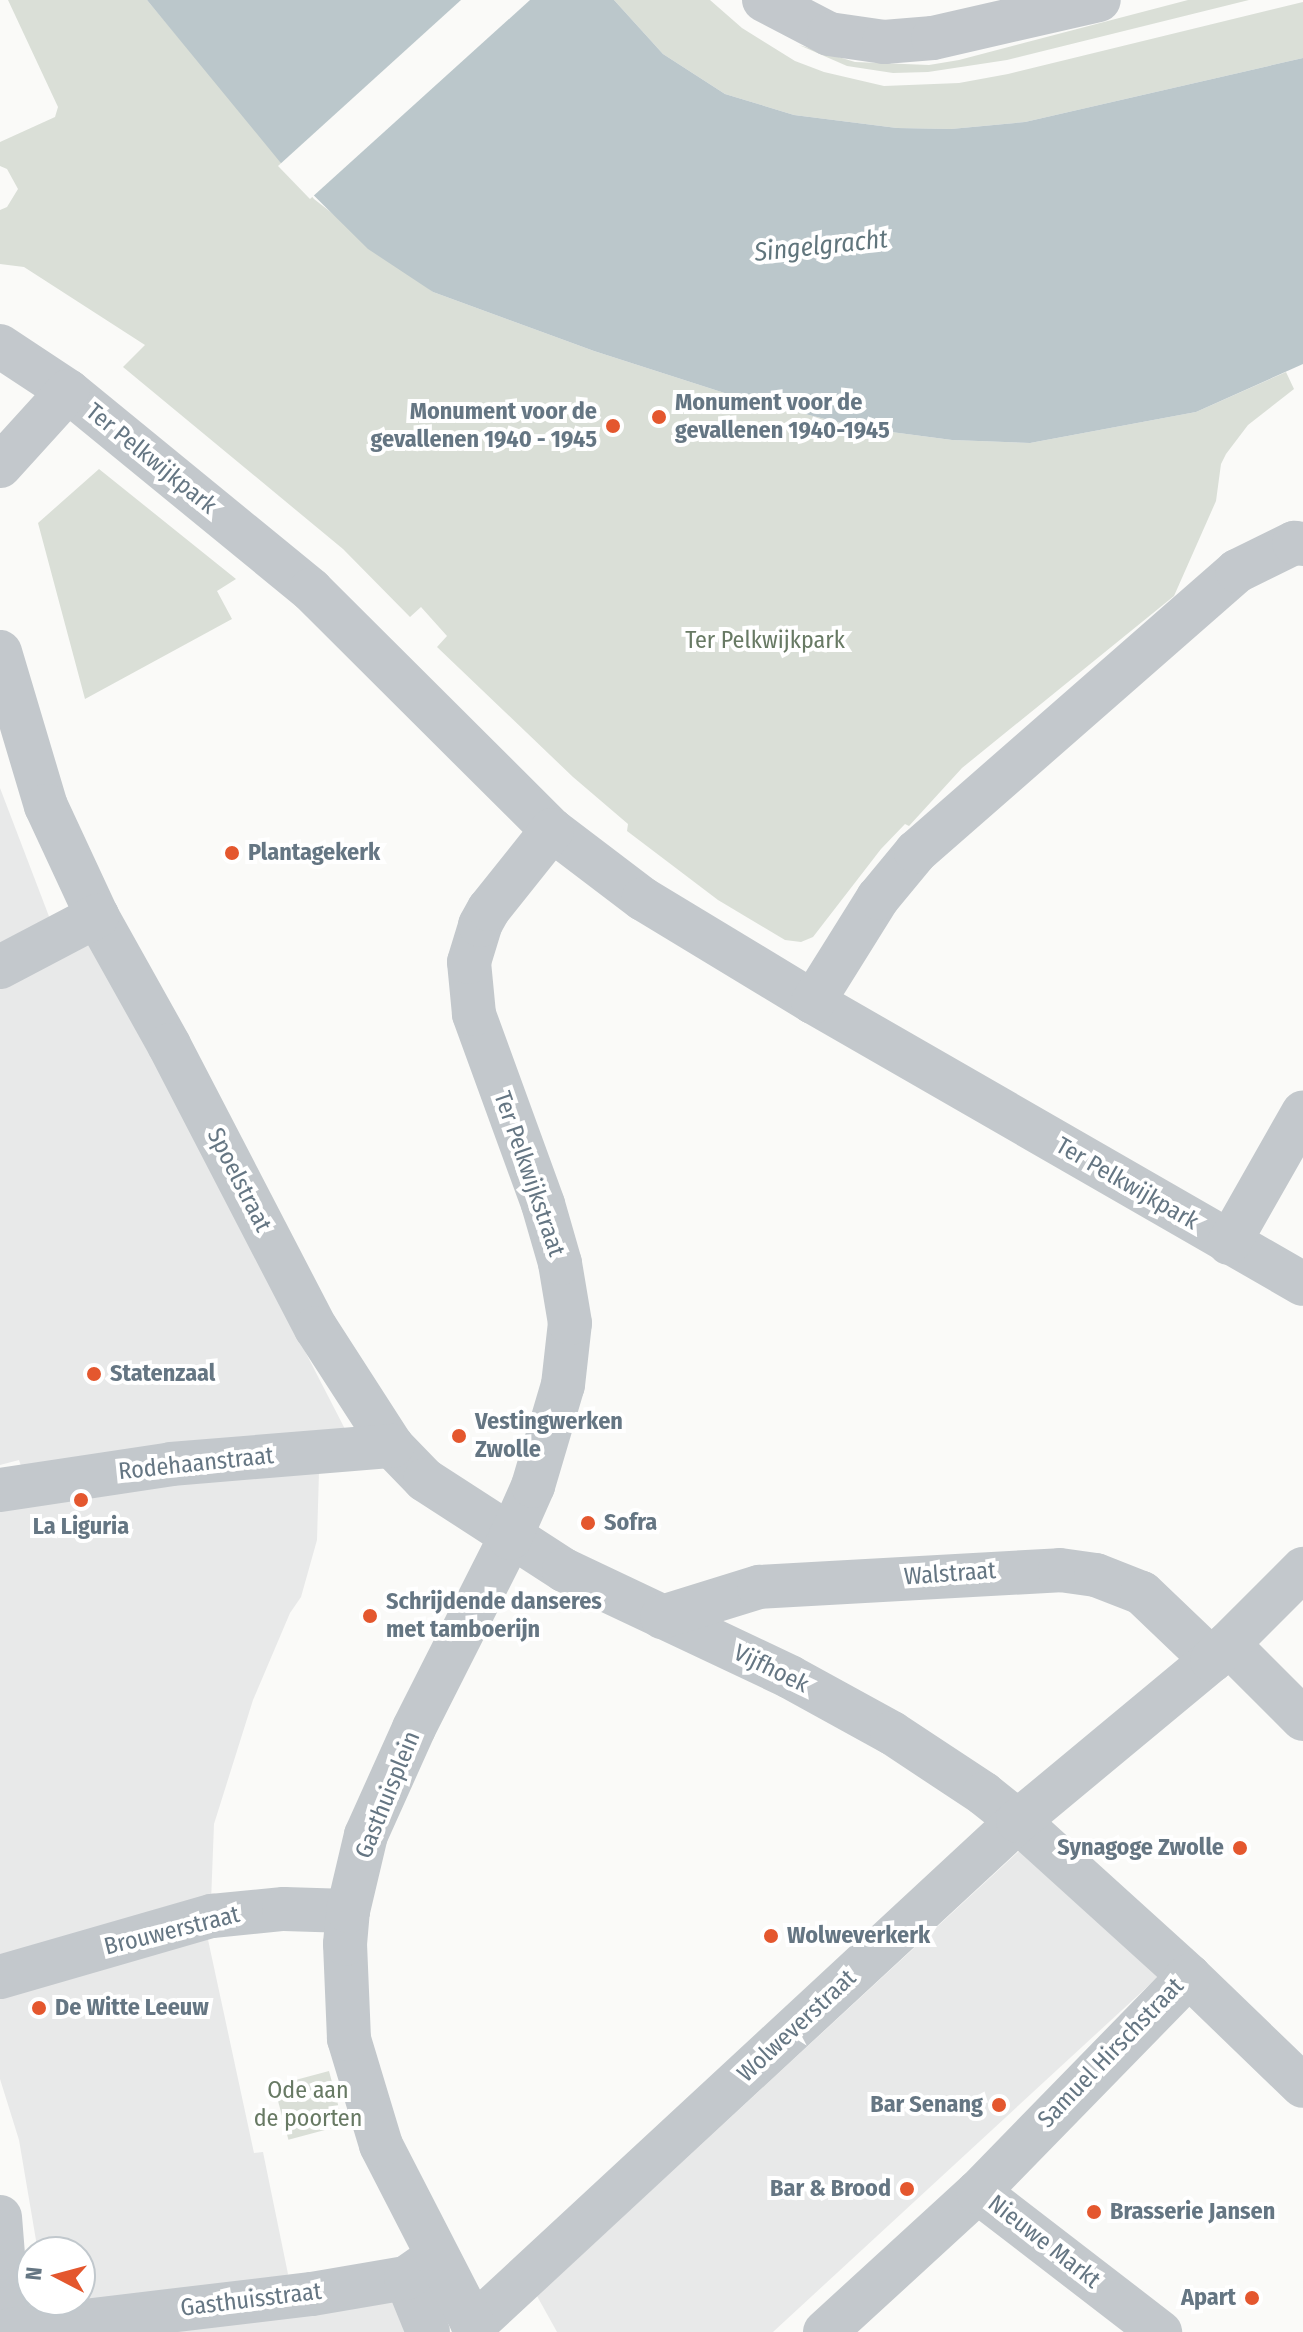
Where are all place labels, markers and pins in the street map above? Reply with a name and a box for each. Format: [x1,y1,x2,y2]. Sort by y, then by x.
place label: Monument voor de gevallenen 1940-1945 [675,389,890,445]
place label: Monument voor de gevallenen 1940 - 1945 [371,398,597,454]
marker: Monument voor de gevallenen 1940-1945 [650,408,668,426]
marker: Monument voor de gevallenen 1940 - 1945 [604,417,622,435]
place label: Plantagekerk [248,839,380,867]
marker: Plantagekerk [223,844,241,862]
place label: Statenzaal [110,1360,215,1388]
marker: Statenzaal [85,1365,103,1383]
place label: Vestingwerken Zwolle [475,1408,623,1464]
marker: Vestingwerken Zwolle [450,1427,468,1445]
marker: La Liguria [72,1491,90,1509]
place label: Sofra [604,1509,657,1537]
place label: La Liguria [33,1513,129,1541]
marker: Sofra [579,1514,597,1532]
place label: Schrijdende danseres met tamboerijn [386,1588,602,1644]
marker: Schrijdende danseres met tamboerijn [361,1607,379,1625]
place label: Synagoge Zwolle [1057,1834,1224,1862]
marker: Synagoge Zwolle [1231,1839,1249,1857]
place label: Wolweverkerk [787,1922,930,1950]
marker: Wolweverkerk [762,1927,780,1945]
place label: De Witte Leeuw [55,1994,209,2022]
marker: De Witte Leeuw [30,1999,48,2017]
place label: Bar Senang [870,2091,983,2119]
marker: Bar Senang [990,2096,1008,2114]
place label: Bar & Brood [770,2175,891,2203]
marker: Bar & Brood [898,2180,916,2198]
place label: Brasserie Jansen [1110,2198,1275,2226]
marker: Brasserie Jansen [1085,2203,1103,2221]
place label: Apart [1181,2284,1236,2312]
marker: Apart [1243,2289,1261,2307]

